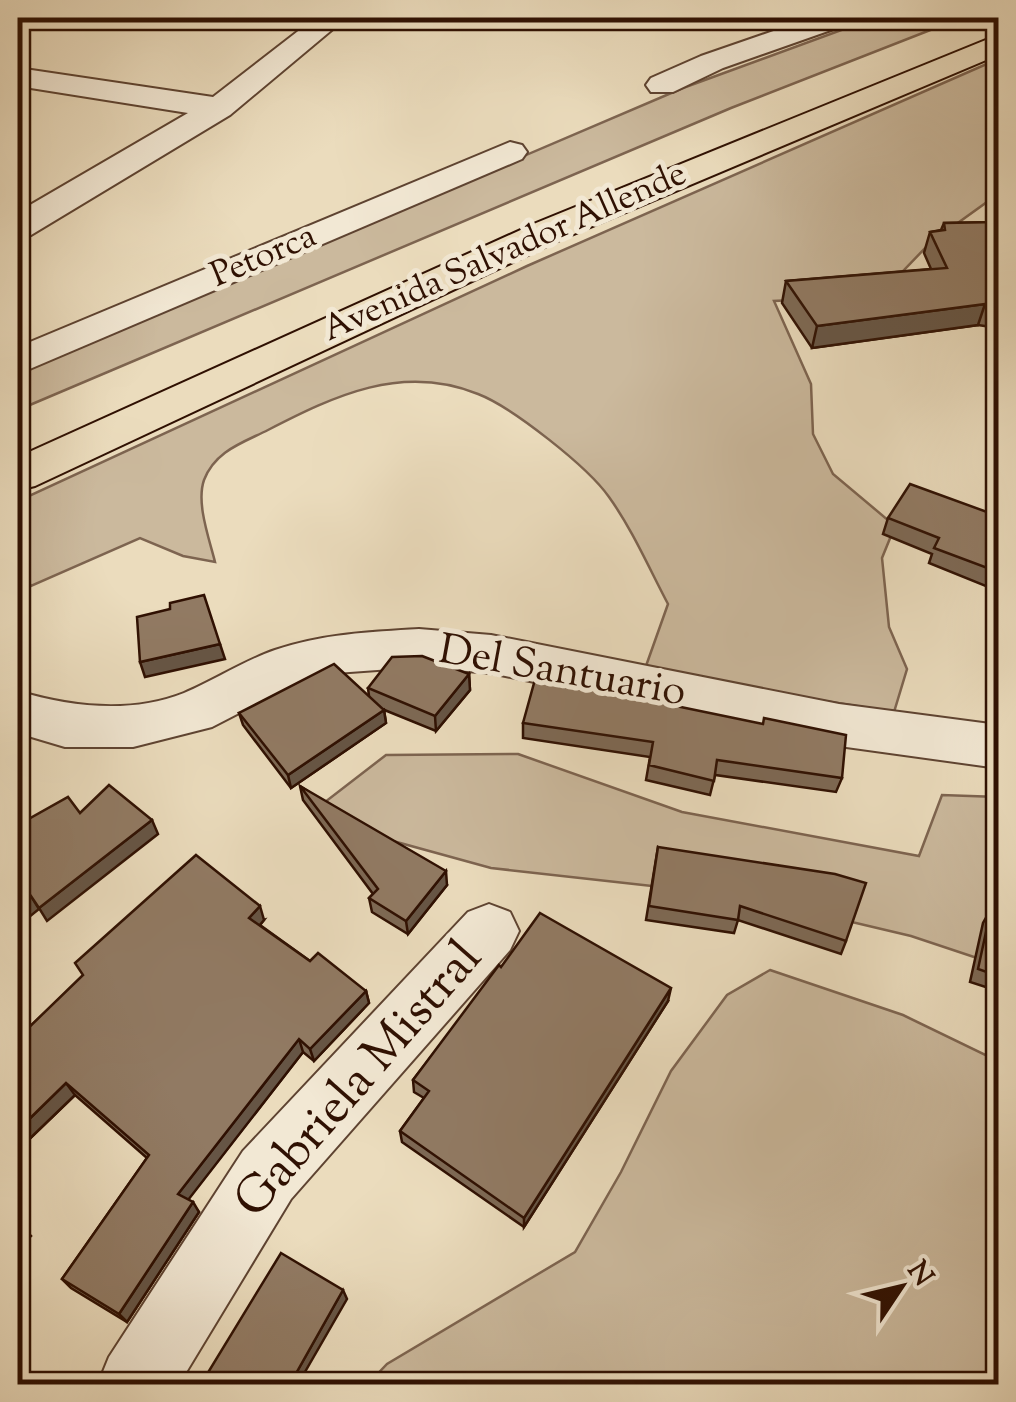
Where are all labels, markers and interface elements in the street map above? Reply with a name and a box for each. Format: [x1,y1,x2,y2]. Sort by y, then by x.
street label: Avenida Salvador Allende [315,150,695,356]
street label: Petorca [203,212,325,302]
street label: Del Santuario [434,622,690,724]
street label: Gabriela Mistral [219,926,501,1236]
north arrow [851,1237,951,1337]
text: N [896,1254,942,1295]

